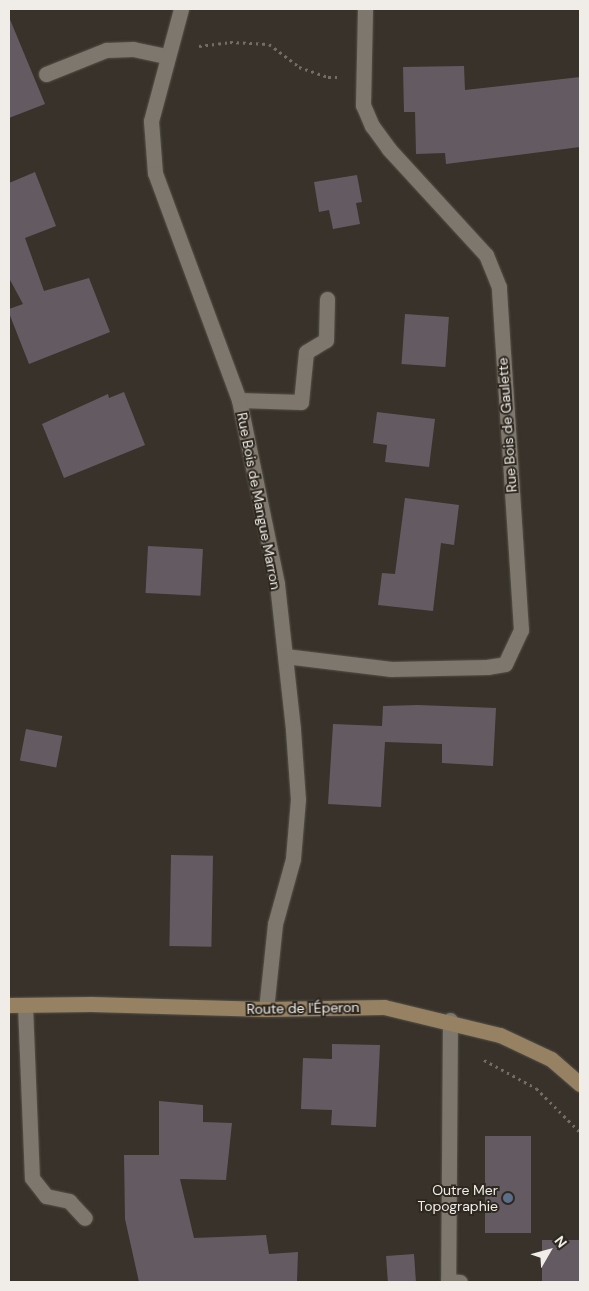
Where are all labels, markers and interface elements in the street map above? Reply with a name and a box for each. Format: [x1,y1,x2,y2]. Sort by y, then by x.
street label: Rue Bois de Gaulette [494,357,520,493]
street label: Rue Bois de Mangue Marron [234,411,284,591]
street label: Route de l'Éperon [246,999,360,1017]
place label: Outre Mer Topographie [418,1182,498,1214]
marker: Outre Mer Topographie [502,1192,514,1204]
north arrow [524,1226,574,1276]
text: N [551,1232,571,1251]

